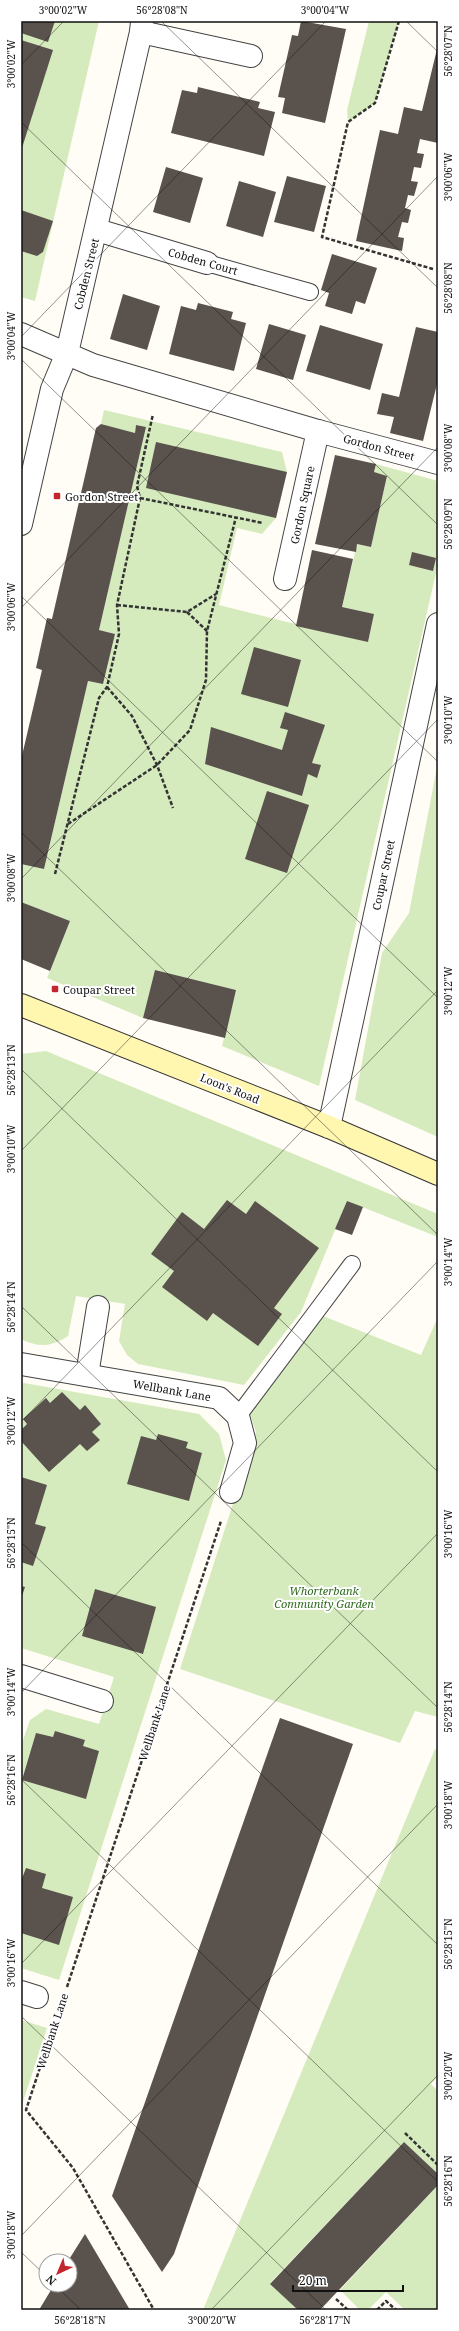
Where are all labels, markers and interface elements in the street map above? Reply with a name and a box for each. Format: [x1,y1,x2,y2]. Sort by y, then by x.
text: 3°00'02"W [39,3,88,17]
text: 56°28'08"N [136,3,188,17]
text: 3°00'04"W [301,3,350,17]
text: 56°28'07"N [441,25,455,77]
text: 3°00'02"W [4,39,18,88]
text: 3°00'06"W [441,152,455,201]
street label: Cobden Street [70,237,102,311]
street label: Cobden Court [167,244,240,278]
text: 56°28'08"N [441,262,455,314]
text: 3°00'04"W [4,311,18,360]
text: 3°00'08"W [441,423,455,472]
street label: Gordon Street [342,430,416,464]
street label: Gordon Square [286,464,318,545]
place label: Gordon Street [65,489,138,504]
marker: Gordon Street [52,491,62,501]
text: 56°28'09"N [441,498,455,550]
text: 3°00'06"W [4,582,18,631]
text: 3°00'10"W [441,695,455,744]
street label: Coupar Street [368,838,398,912]
text: 3°00'08"W [4,853,18,902]
text: 3°00'12"W [441,966,455,1015]
place label: Coupar Street [63,982,135,997]
marker: Coupar Street [50,984,60,994]
text: 56°28'13"N [4,1044,18,1096]
street label: Loon's Road [198,1069,262,1107]
text: 3°00'10"W [4,1124,18,1173]
text: 3°00'14"W [441,1237,455,1286]
text: 56°28'14"N [4,1281,18,1333]
street label: Wellbank Lane [132,1376,212,1404]
text: 3°00'12"W [4,1396,18,1445]
text: 3°00'16"W [441,1509,455,1558]
text: 56°28'15"N [4,1517,18,1569]
park label: Whorterbank Community Garden [274,1583,374,1611]
text: 3°00'14"W [4,1667,18,1716]
text: 56°28'14"N [441,1681,455,1733]
street label: Wellbank Lane [135,1683,173,1763]
text: 56°28'16"N [4,1754,18,1806]
text: 3°00'18"W [441,1780,455,1829]
text: 56°28'15"N [441,1918,455,1970]
text: 3°00'16"W [4,1938,18,1987]
street label: Wellbank Lane [33,1991,71,2071]
text: 3°00'20"W [441,2051,455,2100]
text: 56°28'16"N [441,2155,455,2207]
text: 3°00'18"W [4,2210,18,2259]
north arrow [38,2253,78,2293]
scale bar [293,2267,403,2293]
text: N [42,2272,59,2289]
text: 20 m [299,2272,327,2289]
text: 56°28'18"N [54,2313,106,2327]
text: 3°00'20"W [188,2313,237,2327]
text: 56°28'17"N [299,2313,351,2327]

